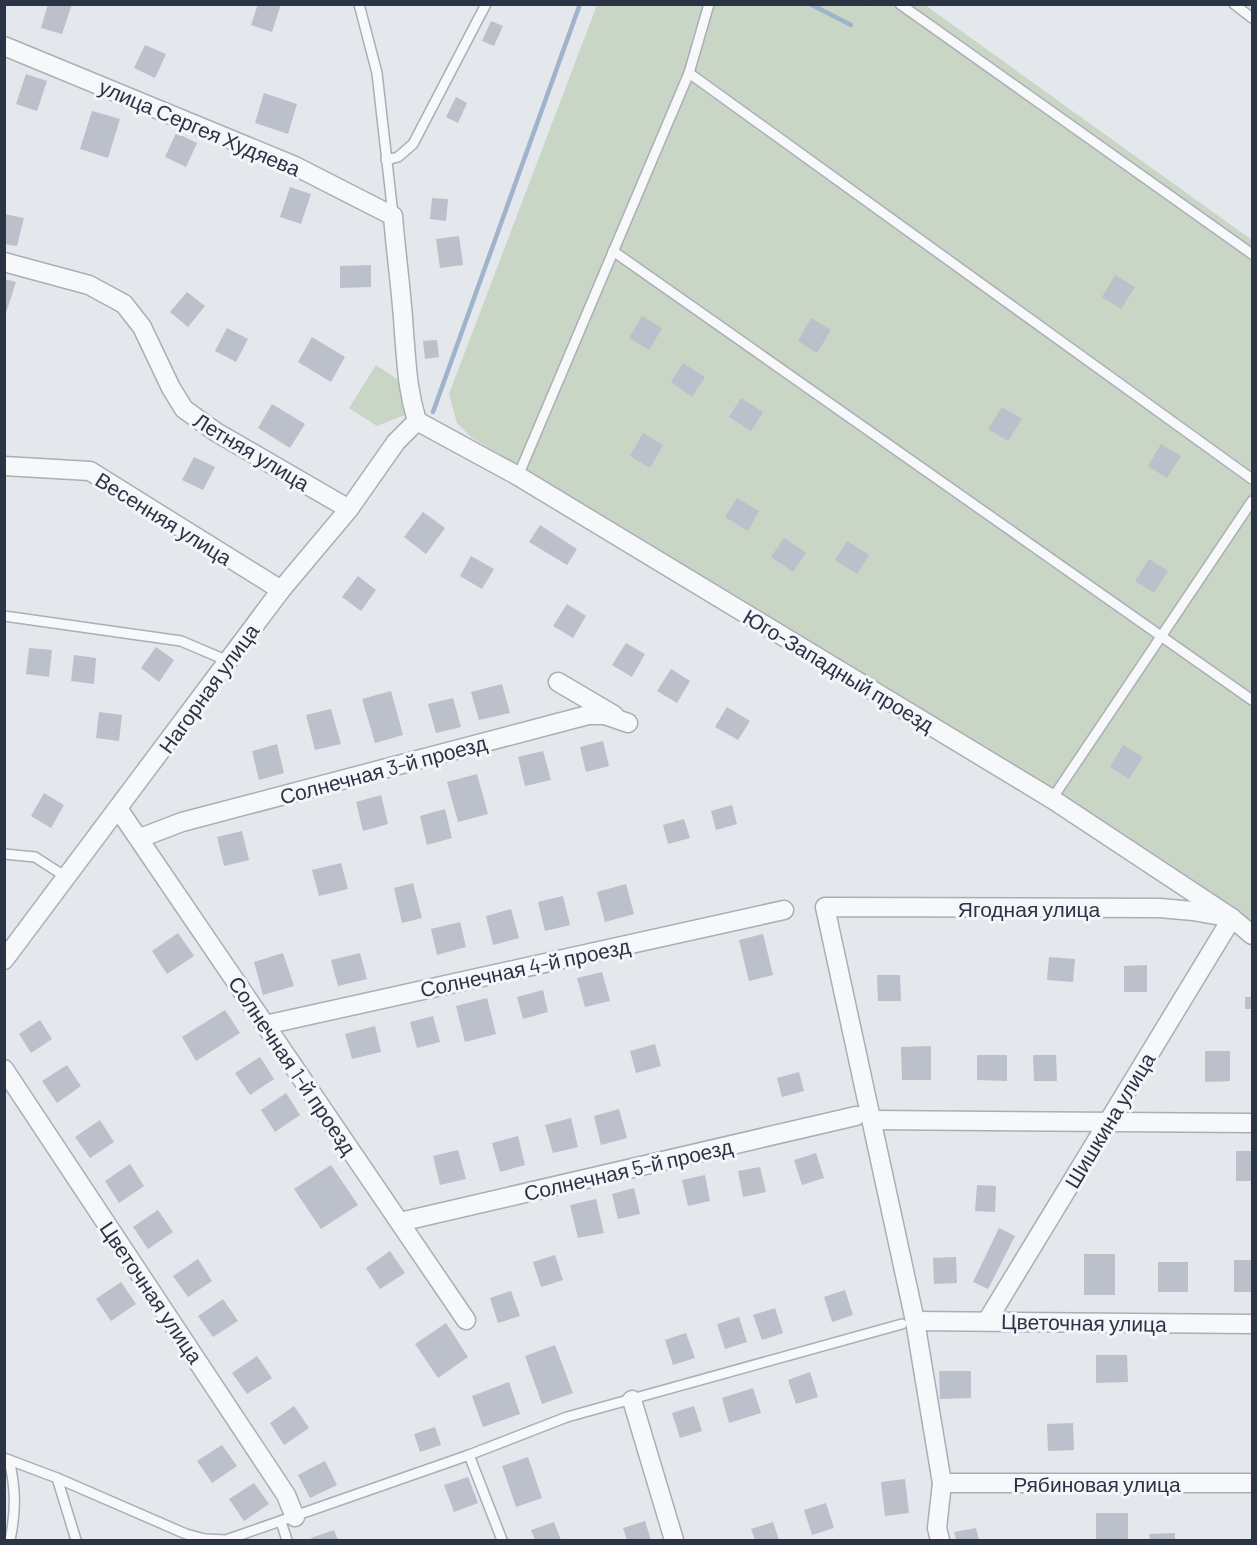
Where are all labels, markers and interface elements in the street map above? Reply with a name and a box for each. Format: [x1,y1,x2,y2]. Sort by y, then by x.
street label: улица Сергея Худяева [96,73,305,181]
street label: Летняя улица [190,407,315,496]
street label: Весенняя улица [91,466,237,570]
street label: Юго-Западный проезд [739,603,939,737]
street label: Нагорная улица [153,618,264,758]
street label: Солнечная 3-й проезд [277,729,489,809]
street label: Ягодная улица [958,896,1101,921]
street label: Солнечная 4-й проезд [418,933,632,1001]
street label: Солнечная 1-й проезд [224,971,362,1159]
street label: Шишкина улица [1059,1047,1160,1192]
street label: Солнечная 5-й проезд [521,1133,735,1205]
street label: Цветочная улица [95,1216,209,1368]
street label: Цветочная улица [1001,1308,1167,1336]
street label: Рябиновая улица [1013,1471,1181,1496]

